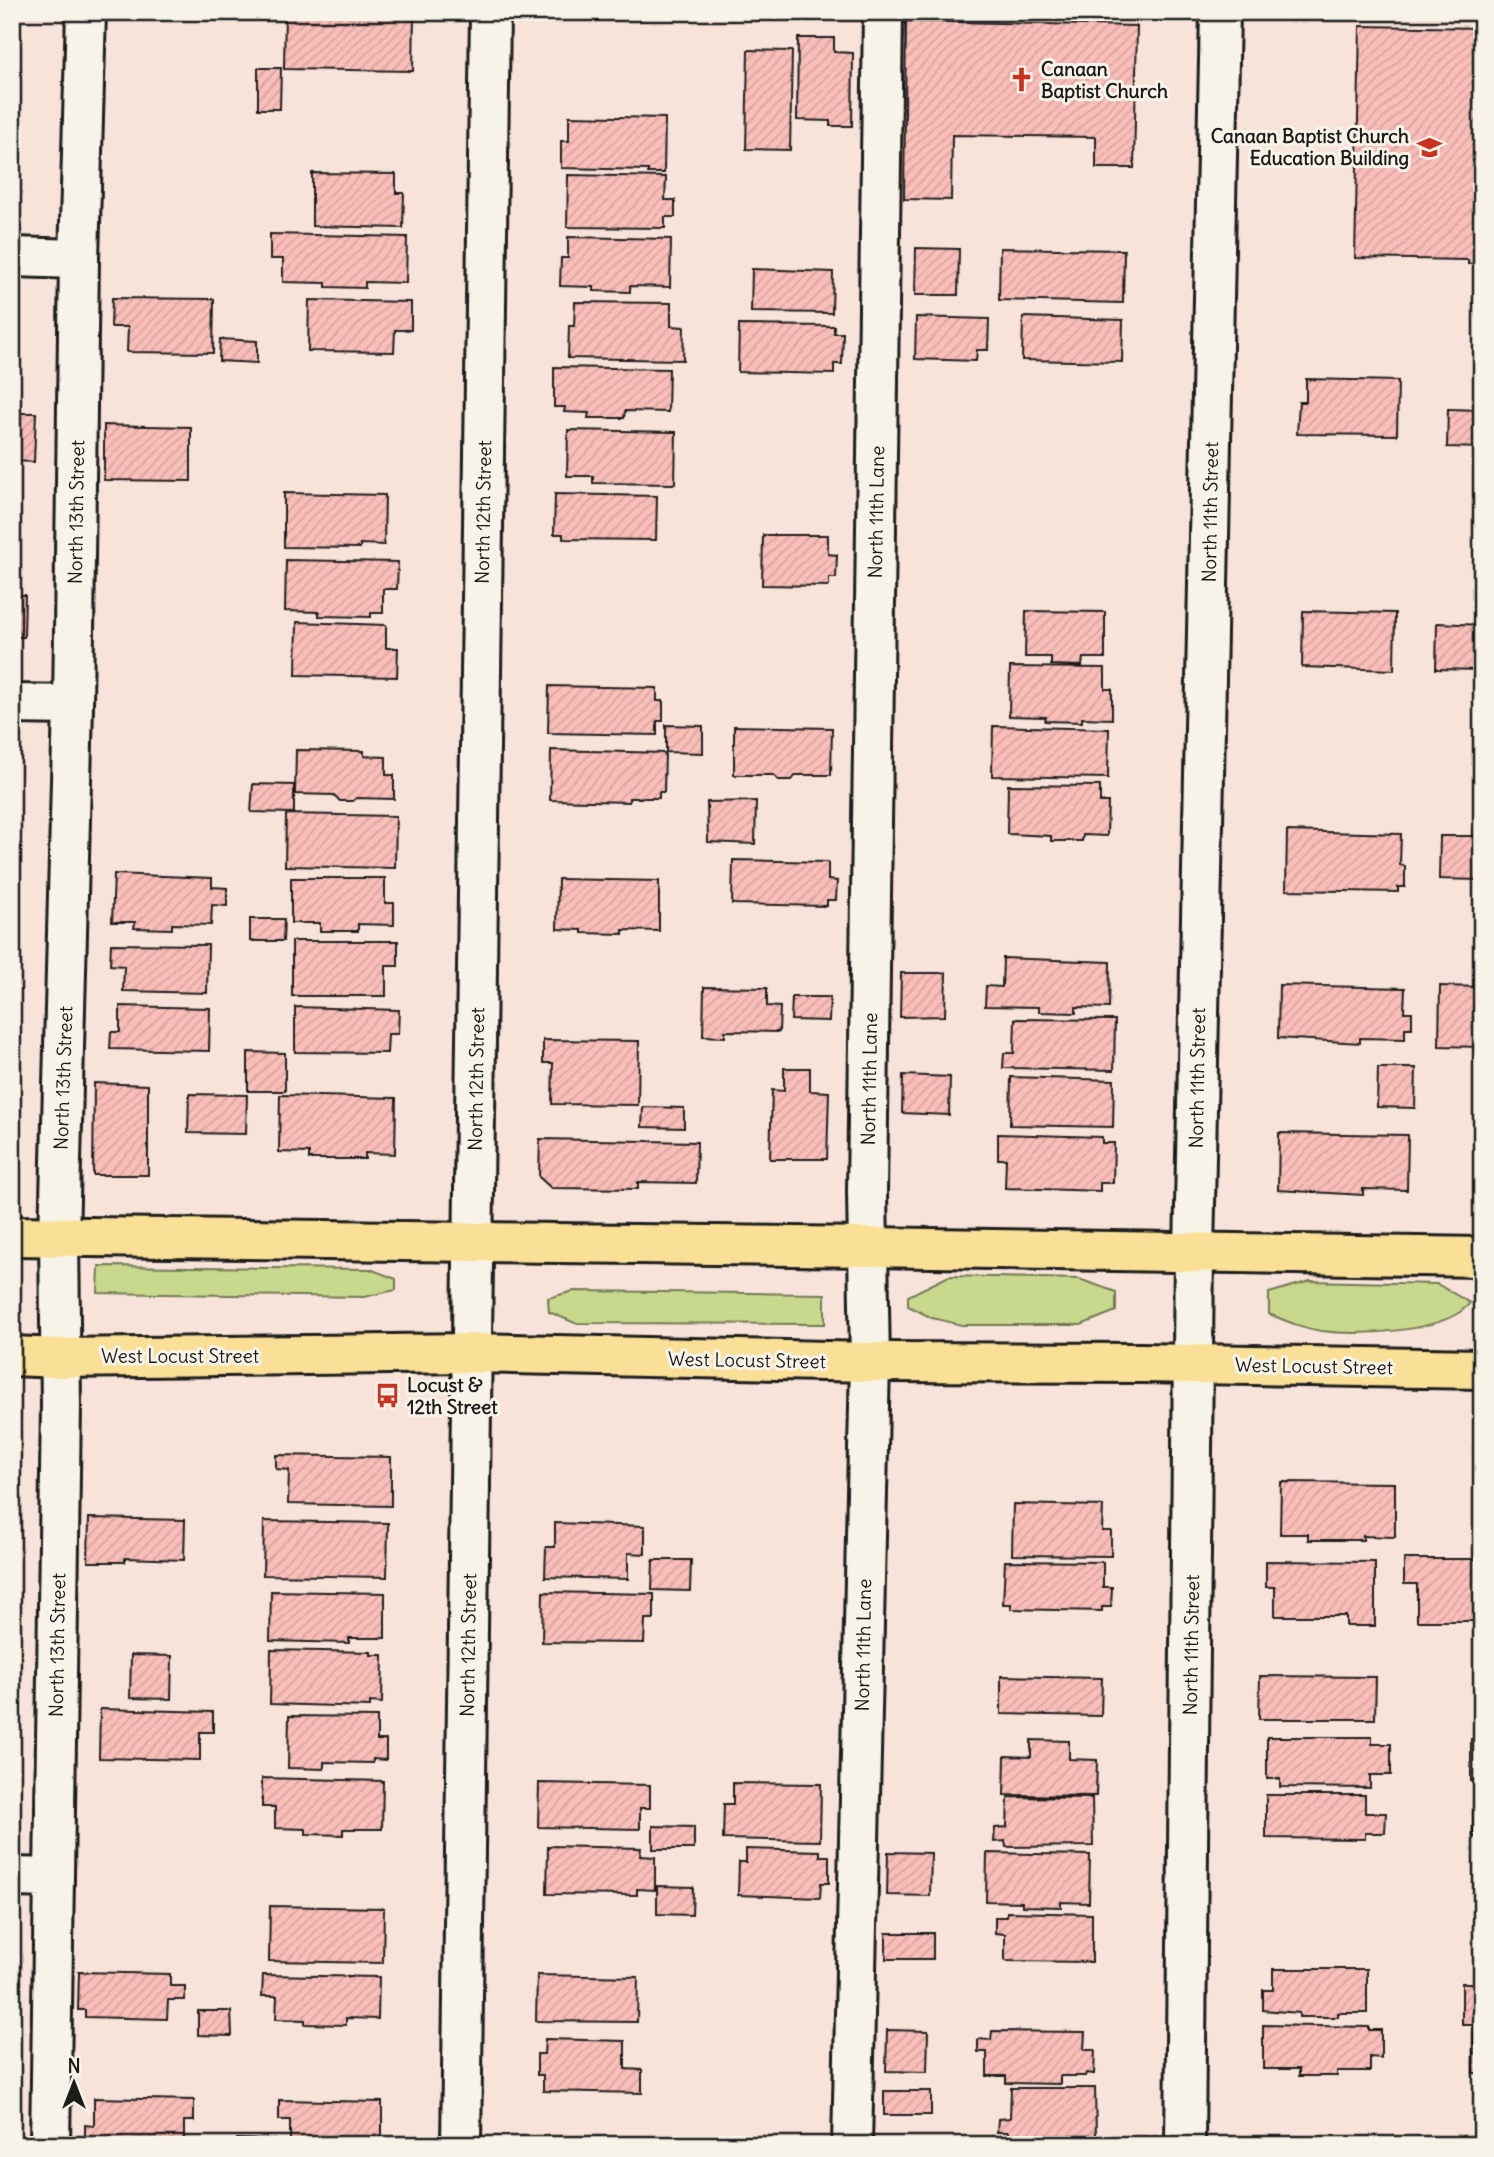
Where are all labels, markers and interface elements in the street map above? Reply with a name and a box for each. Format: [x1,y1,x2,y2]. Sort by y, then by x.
place label: Canaan Baptist Church [1041,57,1168,103]
church icon: Canaan Baptist Church [1007,66,1035,94]
place label: Canaan Baptist Church Education Building [1211,124,1409,170]
school or university icon: Canaan Baptist Church Education Building [1415,133,1443,161]
street label: North 13th Street [63,440,89,584]
street label: North 12th Street [470,440,496,584]
street label: North 11th Street [1197,441,1223,583]
street label: North 11th Lane [863,446,889,578]
street label: North 13th Street [48,1006,78,1150]
street label: North 12th Street [463,1007,489,1151]
street label: North 11th Street [1184,1007,1210,1149]
street label: North 11th Lane [856,1013,882,1145]
street label: West Locust Street [101,1344,259,1368]
street label: West Locust Street [668,1347,826,1373]
street label: West Locust Street [1235,1353,1393,1379]
place label: Locust & 12th Street [407,1373,498,1419]
bus stop icon: Locust & 12th Street [373,1382,401,1410]
street label: North 13th Street [44,1573,70,1717]
street label: North 12th Street [455,1573,481,1717]
street label: North 11th Street [1178,1574,1204,1716]
street label: North 11th Lane [850,1579,876,1711]
north arrow [38,2048,108,2118]
text: N [67,2054,81,2078]

